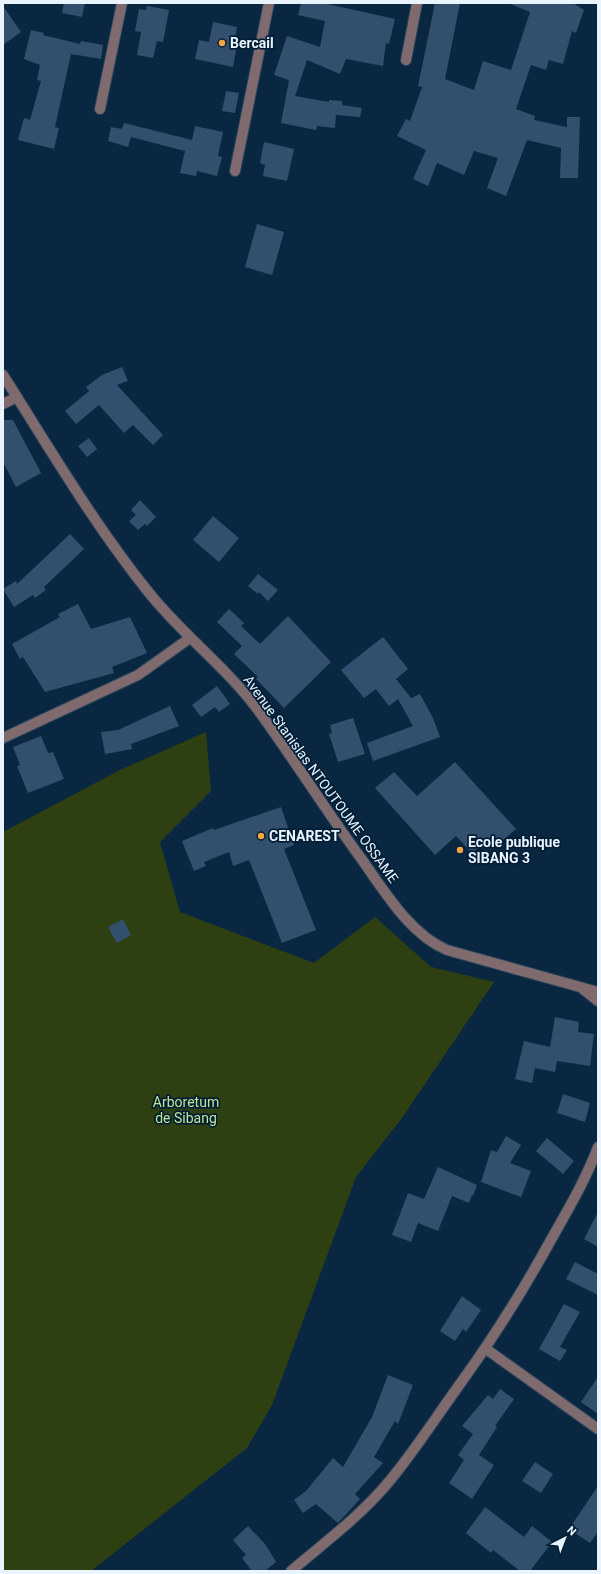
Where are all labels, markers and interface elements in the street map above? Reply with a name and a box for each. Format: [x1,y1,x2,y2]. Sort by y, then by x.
place label: Bercail [230,35,274,51]
marker: Bercail [217,38,227,48]
street label: Avenue Stanislas NTOUTOUME OSSAME [240,672,402,886]
place label: CENAREST [269,828,340,844]
marker: CENAREST [256,831,266,841]
place label: Ecole publique SIBANG 3 [468,834,560,866]
marker: Ecole publique SIBANG 3 [455,845,465,855]
park label: Arboretum de Sibang [153,1094,219,1126]
north arrow [545,1518,585,1558]
text: N [564,1524,579,1539]

